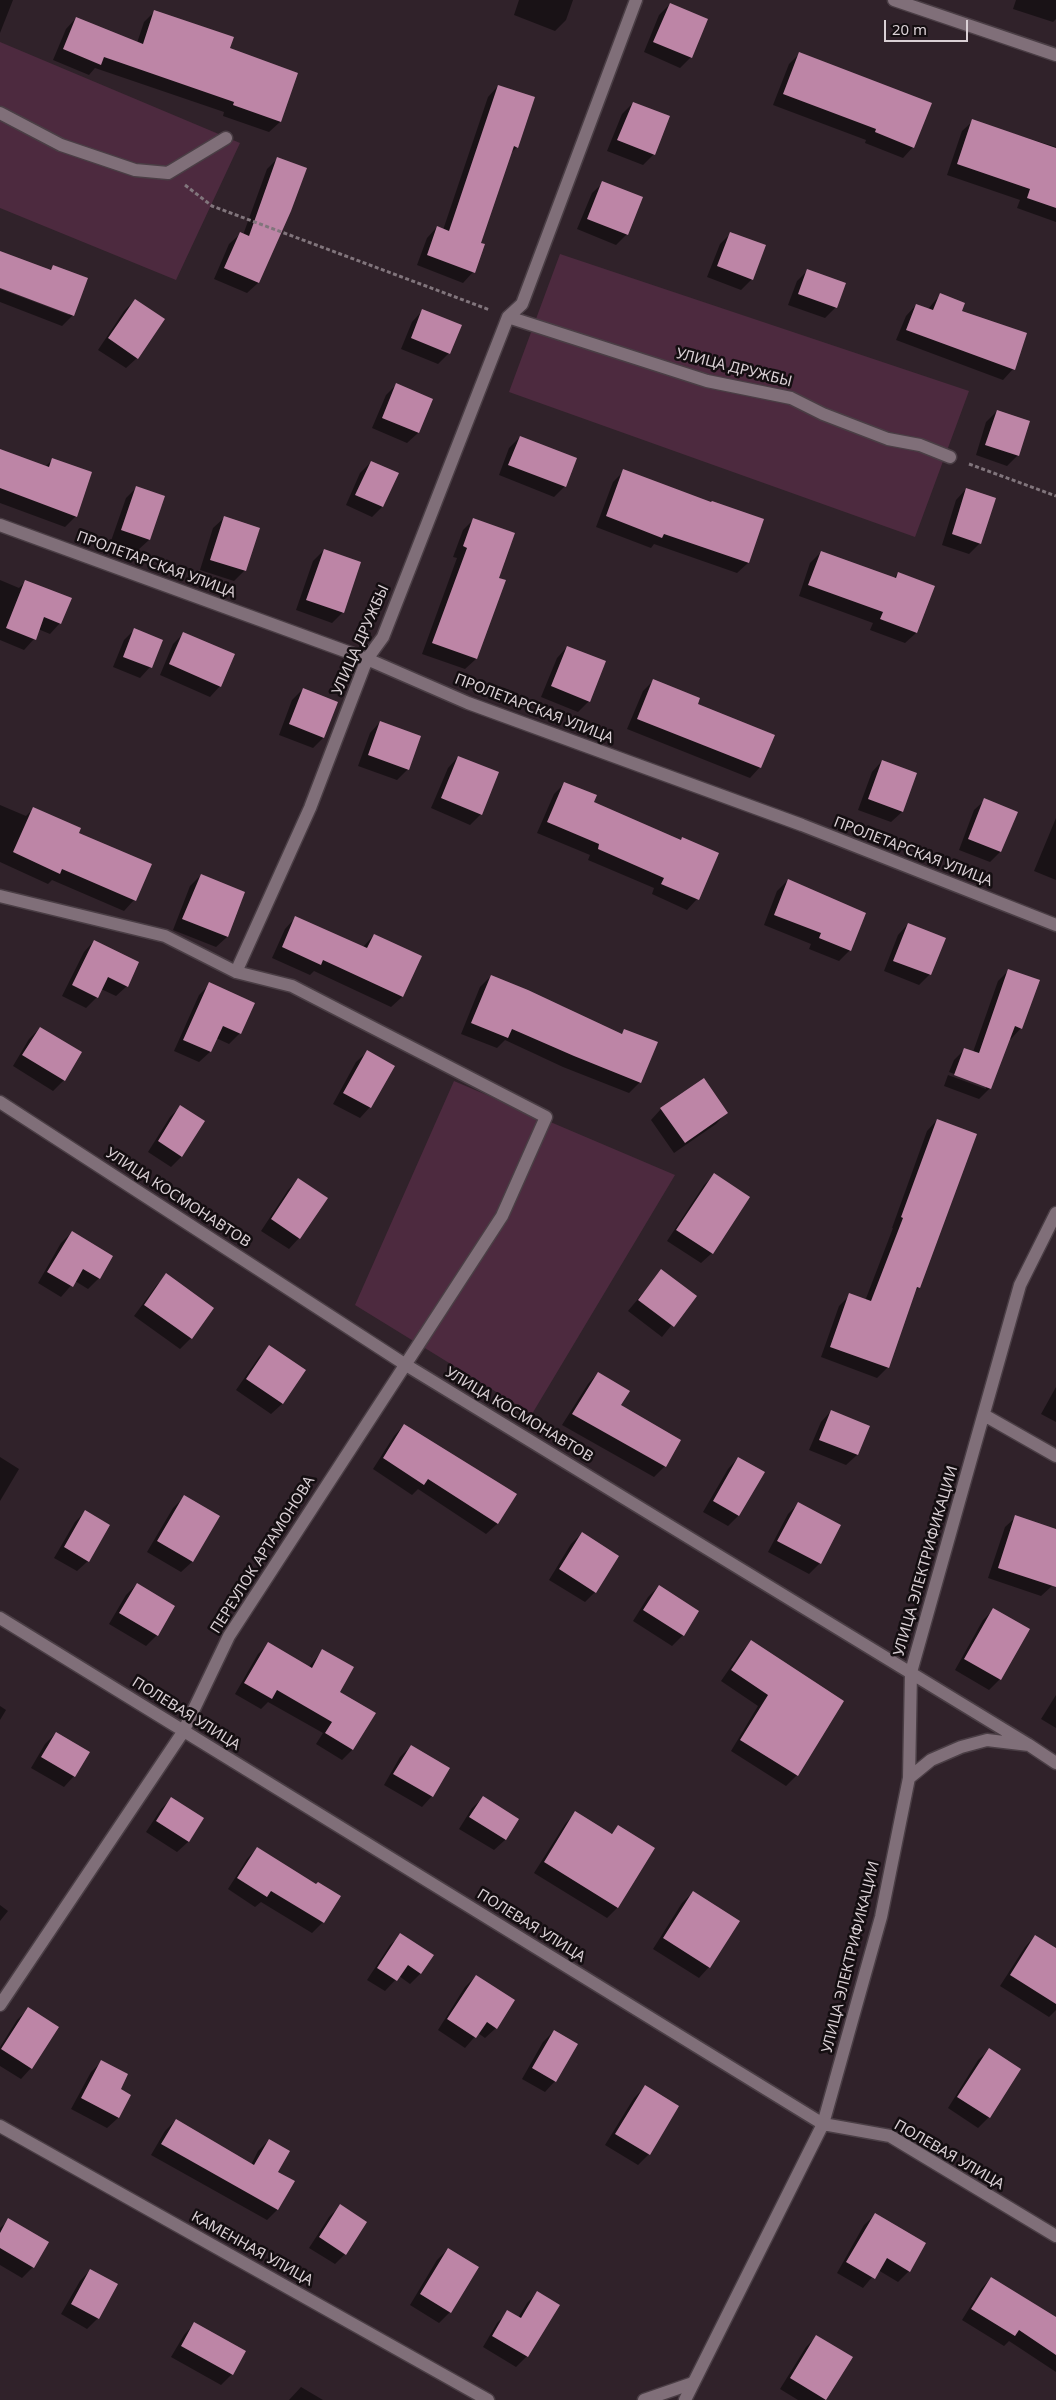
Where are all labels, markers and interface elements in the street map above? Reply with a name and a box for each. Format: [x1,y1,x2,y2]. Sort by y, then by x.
scale bar [886,10,970,42]
text: 20 m [892,19,927,39]
street label: УЛИЦА ДРУЖБЫ [674,345,794,391]
street label: ПРОЛЕТАРСКАЯ УЛИЦА [74,528,238,602]
street label: УЛИЦА ДРУЖБЫ [329,582,393,698]
street label: ПРОЛЕТАРСКАЯ УЛИЦА [452,670,616,748]
street label: ПРОЛЕТАРСКАЯ УЛИЦА [831,813,995,891]
street label: УЛИЦА КОСМОНАВТОВ [102,1144,254,1252]
street label: УЛИЦА КОСМОНАВТОВ [442,1364,596,1466]
street label: УЛИЦА ЭЛЕКТРИФИКАЦИИ [890,1464,962,1658]
street label: ПЕРЕУЛОК АРТАМОНОВА [207,1473,319,1637]
street label: ПОЛЕВАЯ УЛИЦА [129,1673,243,1755]
street label: УЛИЦА ЭЛЕКТРИФИКАЦИИ [818,1859,884,2055]
street label: ПОЛЕВАЯ УЛИЦА [474,1885,588,1967]
street label: ПОЛЕВАЯ УЛИЦА [891,2116,1007,2194]
street label: КАМЕННАЯ УЛИЦА [188,2208,316,2290]

